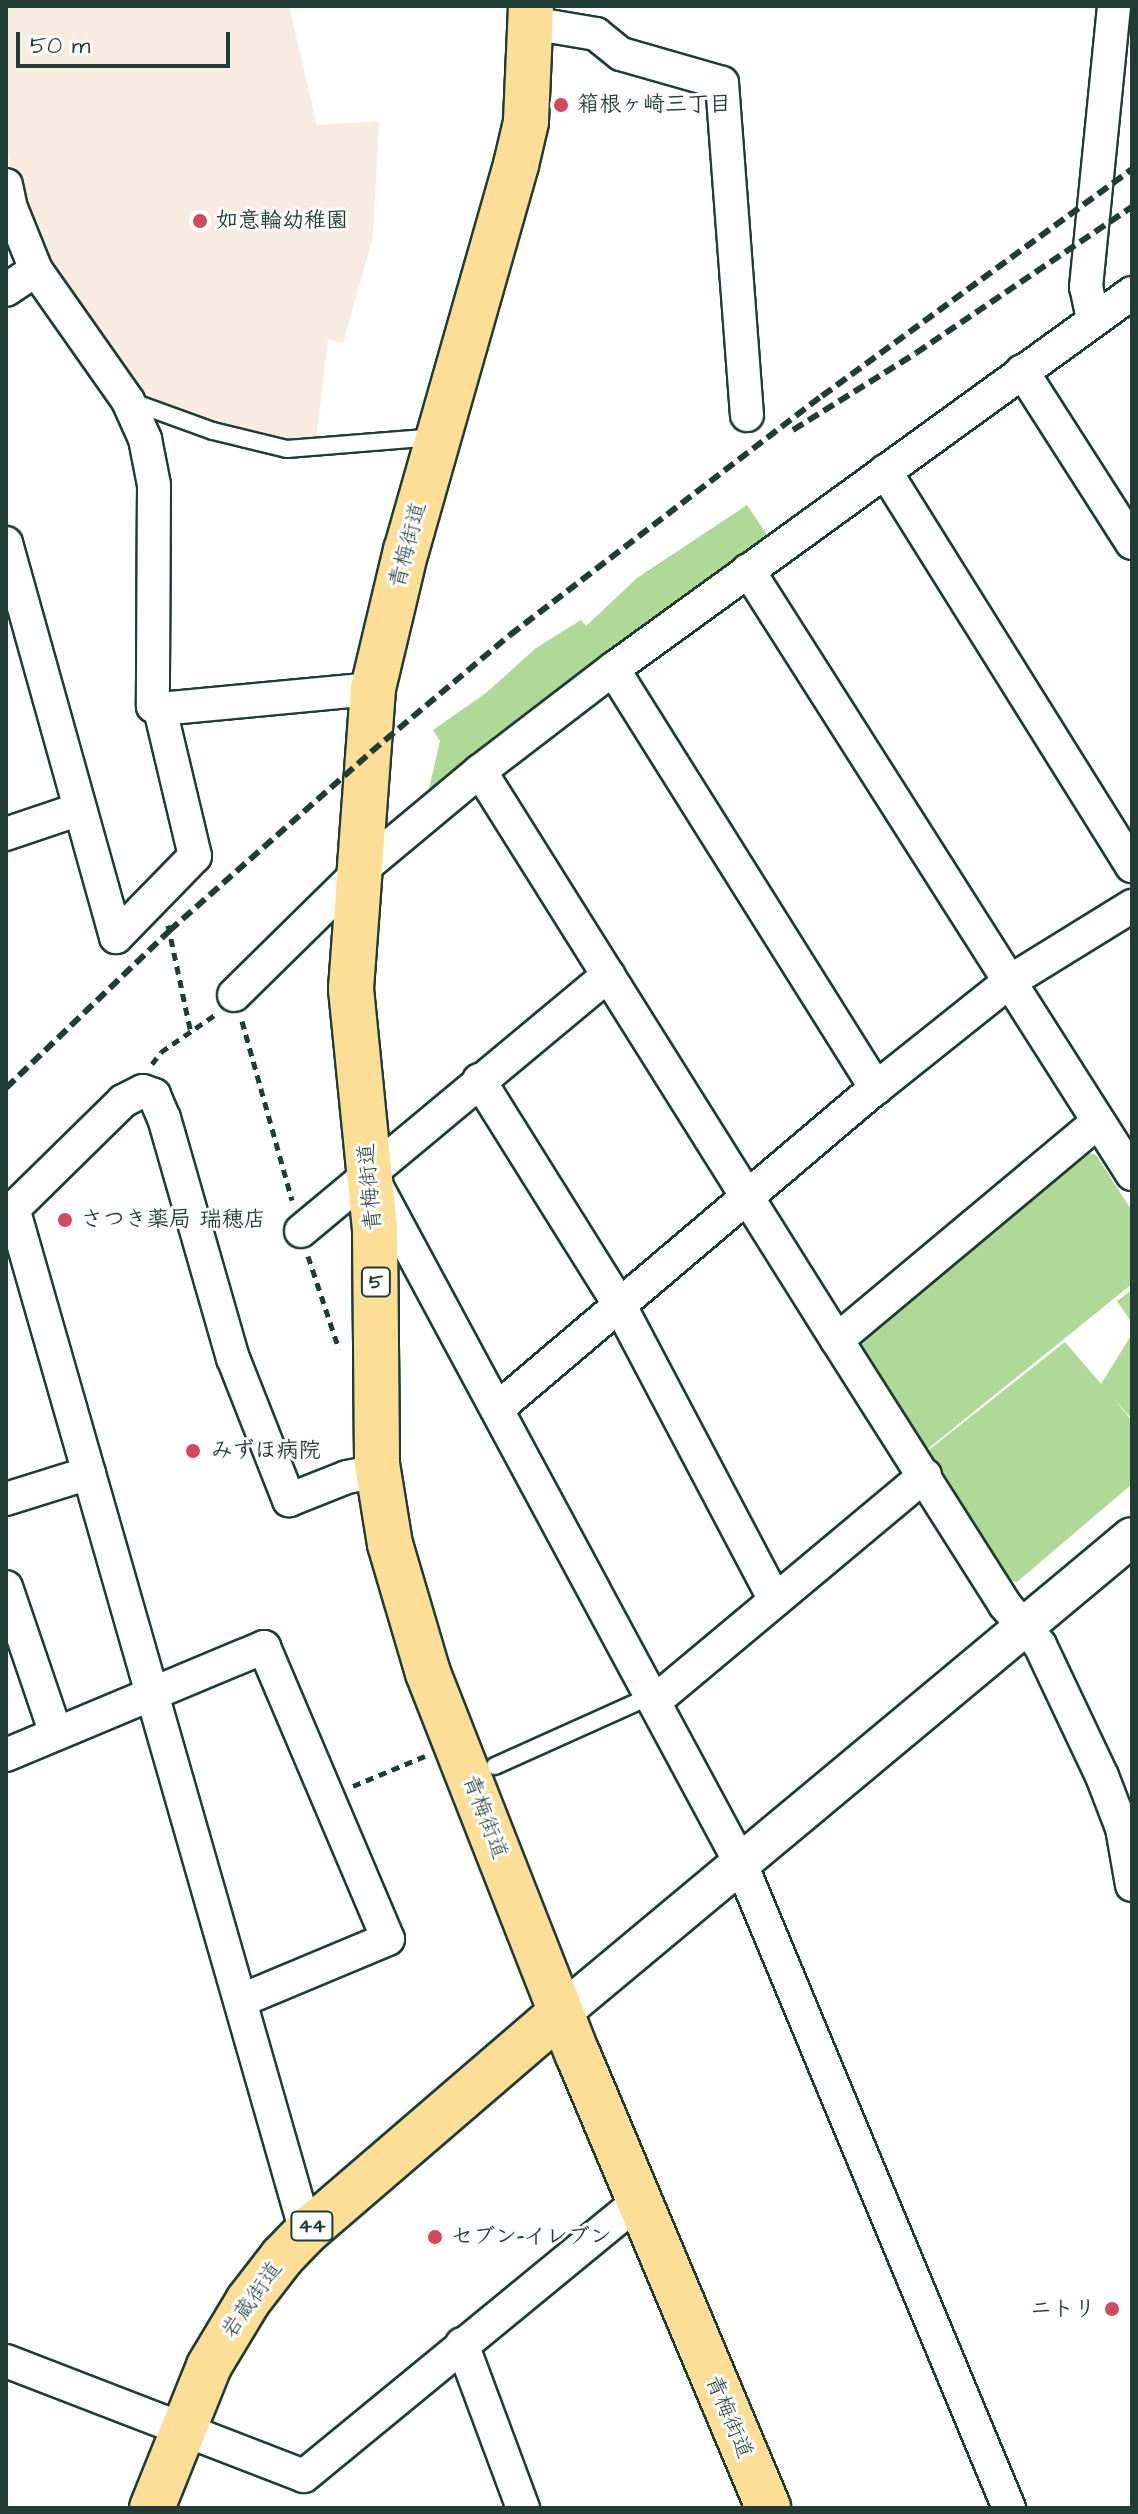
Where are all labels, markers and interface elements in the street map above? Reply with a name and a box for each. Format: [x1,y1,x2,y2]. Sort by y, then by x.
scale bar [20,16,234,66]
text: 50 m [30,29,90,63]
place label: 箱根ヶ崎三丁目 [577,92,731,118]
marker: 箱根ヶ崎三丁目 [552,96,570,114]
place label: 如意輪幼稚園 [216,208,348,234]
marker: 如意輪幼稚園 [191,212,209,230]
street label: 青梅街道 [384,499,432,591]
street label: 青梅街道 [353,1142,387,1232]
place label: さつき薬局 瑞穂店 [81,1207,266,1233]
marker: さつき薬局 瑞穂店 [56,1211,74,1229]
road number: 5 [360,1266,392,1298]
place label: みずほ病院 [211,1438,321,1464]
marker: みずほ病院 [182,1440,204,1462]
street label: 青梅街道 [457,1771,513,1863]
road number: 44 [290,2210,334,2242]
place label: セブン-イレブン [451,2224,612,2250]
marker: セブン-イレブン [426,2228,444,2246]
street label: 岩蔵街道 [216,2256,288,2344]
place label: ニトリ [1030,2296,1096,2322]
marker: ニトリ [1103,2300,1121,2318]
street label: 青梅街道 [700,2371,758,2463]

